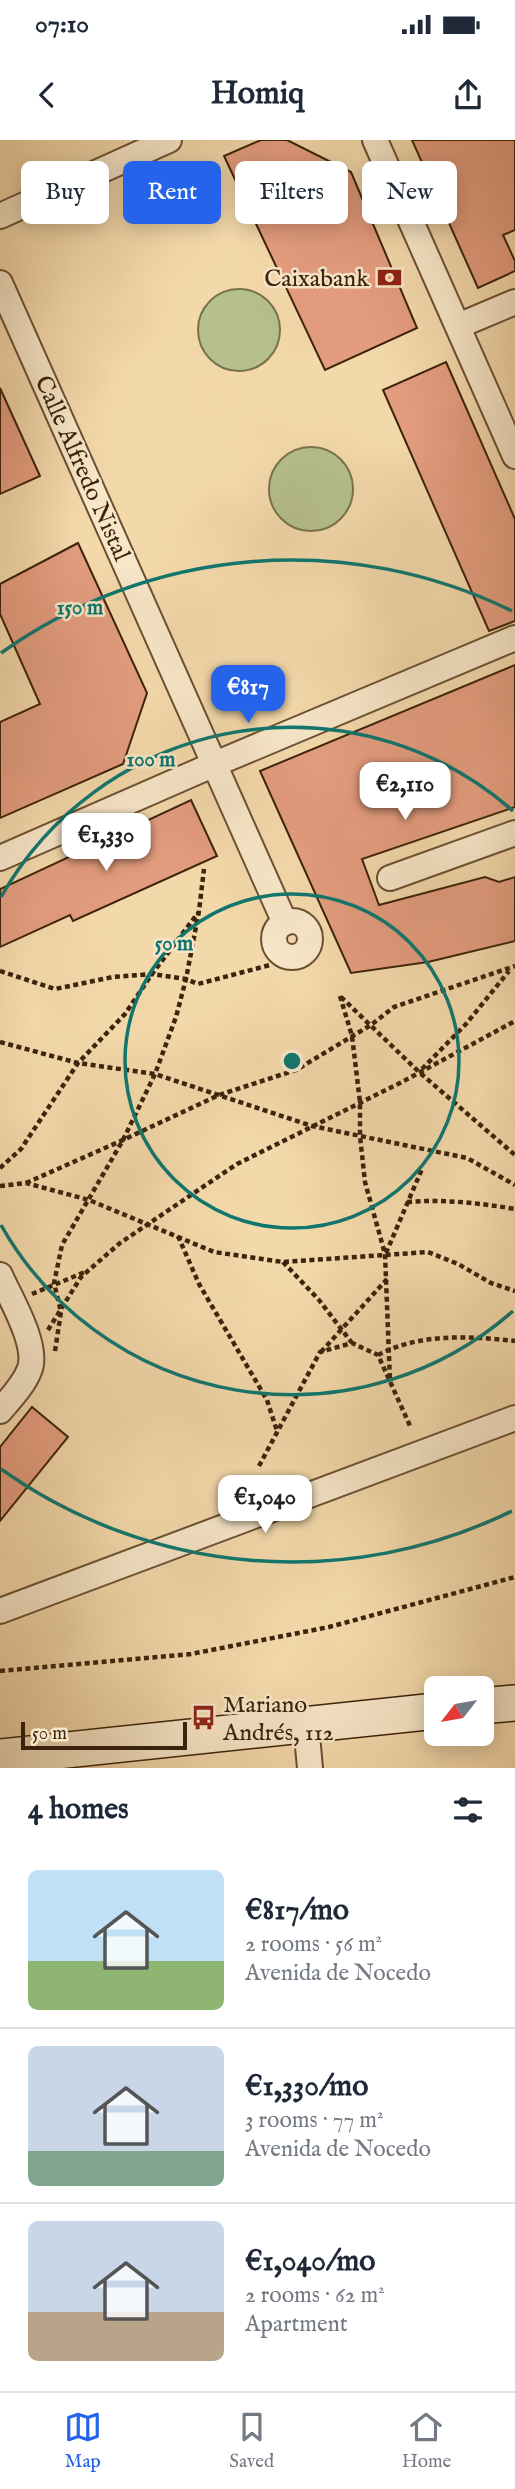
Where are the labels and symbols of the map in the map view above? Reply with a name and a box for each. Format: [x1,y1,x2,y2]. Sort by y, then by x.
place label: Caixabank [264,264,369,295]
bank icon: Caixabank [375,264,403,292]
street label: Calle Alfredo Nistal [27,371,137,567]
text: 150 m [57,595,104,622]
pin: €817 [207,666,289,725]
text: 100 m [126,747,176,774]
pin: €2,110 [348,762,462,822]
pin: €1,330 [49,814,163,873]
text: 50 m [155,931,194,958]
centre of rings [280,1049,304,1073]
pin: €1,040 [208,1476,322,1535]
north arrow [424,1676,494,1746]
place label: Mariano Andrés, 112 [222,1690,334,1749]
bus stop icon: Mariano Andrés, 112 [189,1704,217,1732]
scale bar [21,1719,187,1751]

